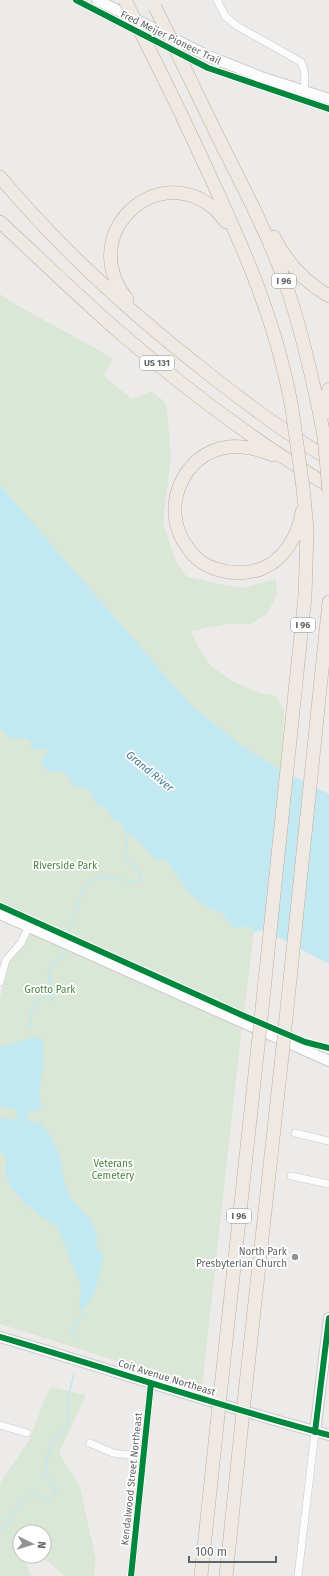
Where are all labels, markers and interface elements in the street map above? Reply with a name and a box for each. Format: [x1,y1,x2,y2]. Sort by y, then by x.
street label: Fred Meijer Pioneer Trail [118,8,223,68]
road number: I 96 [272,274,296,288]
road number: US 131 [140,356,174,370]
road number: I 96 [291,618,315,632]
water label: Grand River [123,748,177,795]
park label: Riverside Park [33,860,98,872]
park label: Grotto Park [25,984,76,996]
park label: Veterans Cemetery [92,1158,134,1182]
road number: I 96 [227,1209,251,1223]
place label: North Park Presbyterian Church [196,1246,288,1270]
marker: North Park Presbyterian Church [290,1252,300,1262]
street label: Coit Avenue Northeast [117,1357,217,1399]
street label: Kendalwood Street Northeast [119,1412,145,1546]
north arrow [12,1524,52,1564]
scale bar [189,1538,276,1564]
text: N [35,1541,48,1549]
text: 100 m [195,1545,227,1559]

